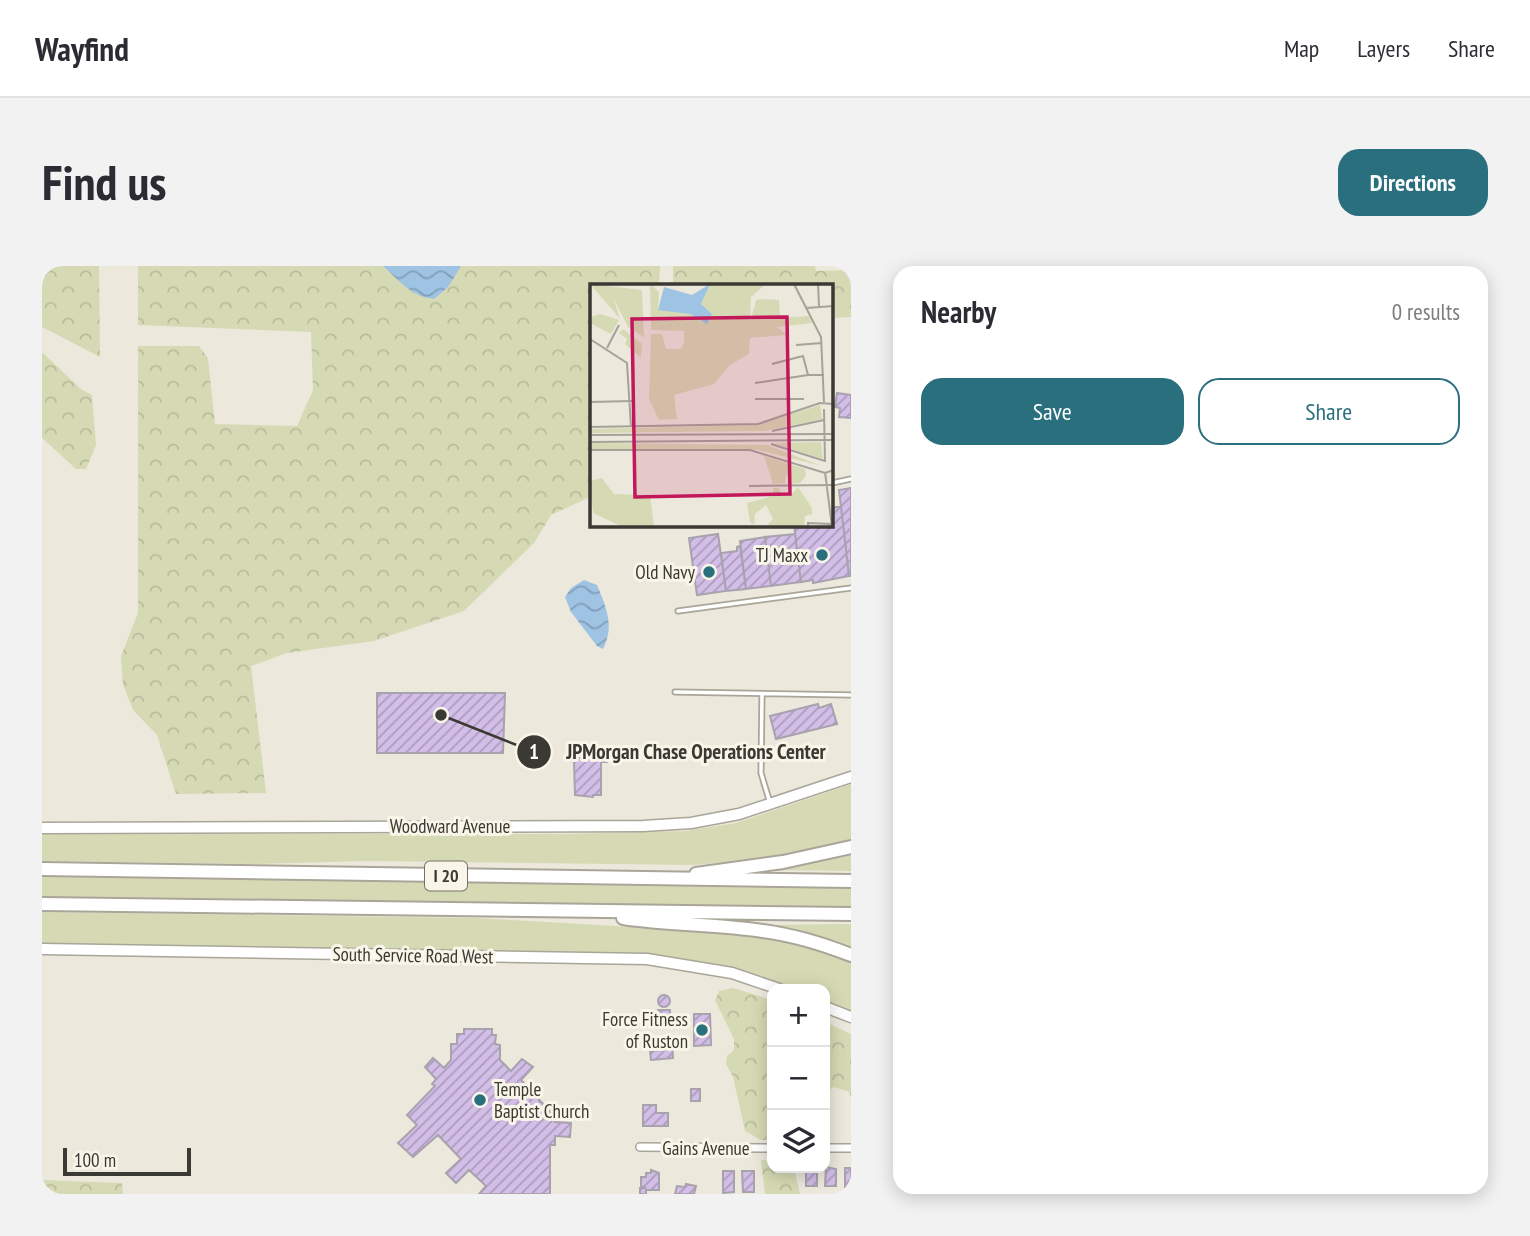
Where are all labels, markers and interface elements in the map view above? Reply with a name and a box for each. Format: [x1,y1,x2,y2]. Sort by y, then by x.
text: Wayfind [35,27,129,70]
text: Map [1284,33,1319,64]
text: Layers [1357,33,1410,64]
text: Share [1448,33,1495,64]
button: Directions [1338,149,1488,216]
text: Find us [42,150,166,214]
inset map [590,284,834,527]
text: Nearby [921,292,996,331]
text: 0 results [1392,297,1460,326]
button: Save [921,378,1184,445]
button: Share [1198,378,1460,445]
place label: TJ Maxx [756,543,808,567]
marker: TJ Maxx [814,547,830,563]
place label: Old Navy [635,560,696,584]
marker: Old Navy [701,564,717,580]
callout: JPMorgan Chase Operations Center [517,731,840,773]
text: 1 [529,738,539,765]
text: JPMorgan Chase Operations Center [565,738,827,765]
street label: Woodward Avenue [390,814,510,838]
road number: I 20 [425,862,467,890]
street label: South Service Road West [332,942,494,968]
map controls [767,984,830,1173]
button: + [767,984,830,1047]
place label: Force Fitness of Ruston [602,1007,688,1053]
marker: Force Fitness of Ruston [694,1022,710,1038]
button: − [767,1047,830,1110]
place label: Temple Baptist Church [494,1077,589,1123]
marker: Temple Baptist Church [472,1092,488,1108]
button: layers [767,1110,830,1173]
street label: Gains Avenue [662,1136,750,1160]
scale bar [63,1145,191,1177]
text: 100 m [74,1148,116,1172]

